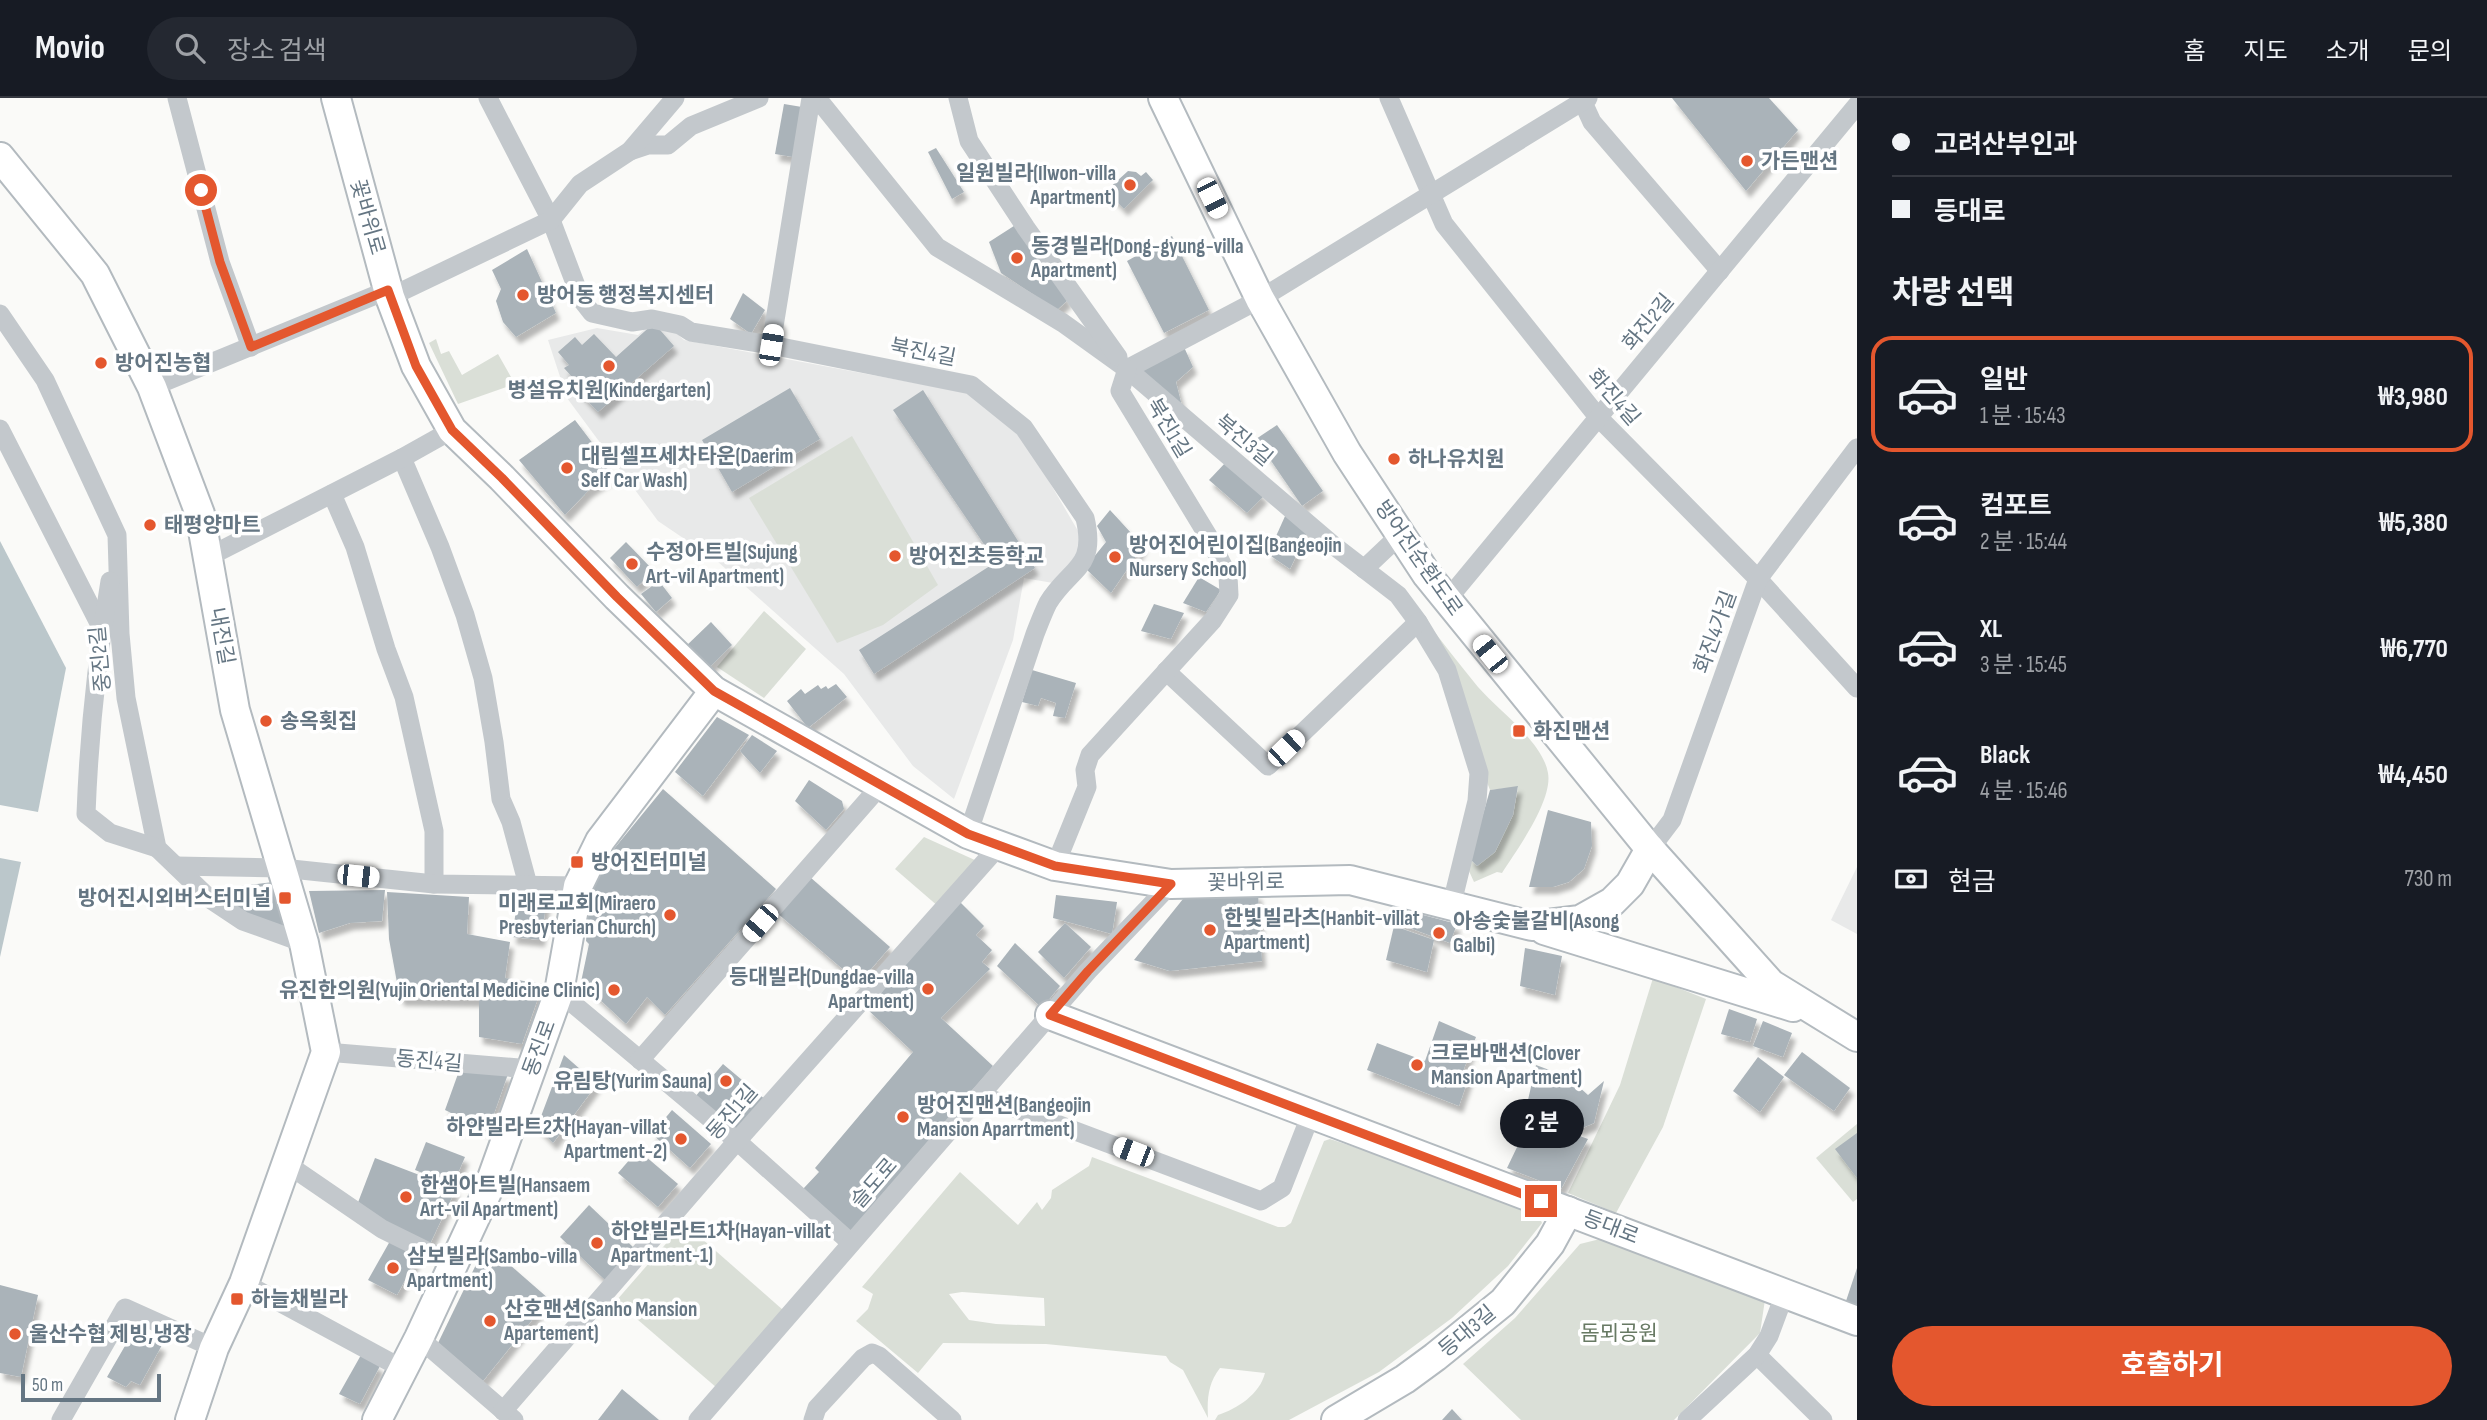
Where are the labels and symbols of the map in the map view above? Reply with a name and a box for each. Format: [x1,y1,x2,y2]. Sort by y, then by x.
place label: 가든맨션 [1761,149,1838,174]
marker: 가든맨션 [1739,153,1755,169]
place label: 일원빌라(Ilwon-villa Apartment) [956,161,1116,210]
route start [185,174,217,206]
car [1194,175,1231,221]
street label: 꽃바위로 [345,177,390,258]
marker: 일원빌라(Ilwon-villa Apartment) [1122,177,1138,193]
place label: 동경빌라(Dong-gyung-villa Apartment) [1030,234,1244,283]
marker: 동경빌라(Dong-gyung-villa Apartment) [1009,250,1025,266]
place label: 방어동 행정복지센터 [537,283,714,308]
marker: 방어동 행정복지센터 [515,287,531,303]
street label: 화진2길 [1617,289,1679,356]
car [758,323,785,367]
street label: 북진4길 [888,334,958,371]
place label: 방어진농협 [115,351,212,376]
marker: 방어진농협 [93,355,109,371]
marker: 병설유치원(Kindergarten) [601,358,617,374]
street label: 화진4길 [1582,364,1645,431]
place label: 병설유치원(Kindergarten) [507,378,711,403]
street label: 북진1길 [1141,394,1196,463]
street label: 북진3길 [1210,409,1277,471]
place label: 대림셀프세차타운(Daerim Self Car Wash) [581,444,793,493]
place label: 하나유치원 [1408,447,1505,472]
marker: 하나유치원 [1386,451,1402,467]
marker: 대림셀프세차타운(Daerim Self Car Wash) [559,460,575,476]
street label: 방어진순환도로 [1370,496,1468,621]
place label: 태평양마트 [164,513,261,538]
marker: 태평양마트 [142,517,158,533]
place label: 방어진어린이집(Bangeojin Nursery School) [1129,533,1342,582]
place label: 수정아트빌(Sujung Art-vil Apartment) [645,540,798,589]
place label: 방어진초등학교 [909,544,1044,569]
marker: 방어진초등학교 [887,548,903,564]
marker: 방어진어린이집(Bangeojin Nursery School) [1107,549,1123,565]
marker: 수정아트빌(Sujung Art-vil Apartment) [624,556,640,572]
street label: 화진4가길 [1689,587,1742,677]
street label: 내진길 [204,605,239,667]
street label: 중진2길 [85,625,116,693]
car [1469,631,1512,677]
place label: 송옥횟집 [280,709,357,734]
marker: 송옥횟집 [258,713,274,729]
place label: 화진맨션 [1533,719,1610,744]
marker: 화진맨션 [1511,723,1527,739]
car [1264,726,1309,770]
place label: 방어진터미널 [591,850,707,875]
marker: 방어진터미널 [569,854,585,870]
car [337,863,380,889]
street label: 꽃바위로 [1207,869,1285,896]
place label: 방어진시외버스터미널 [78,886,271,911]
marker: 방어진시외버스터미널 [277,890,293,906]
place label: 미래로교회(Miraero Presbyterian Church) [498,891,656,940]
car [739,900,782,946]
place label: 한빛빌라츠(Hanbit-villat Apartment) [1223,906,1420,955]
marker: 미래로교회(Miraero Presbyterian Church) [662,907,678,923]
place label: 아송숯불갈비(Asong Galbi) [1453,909,1619,958]
marker: 한빛빌라츠(Hanbit-villat Apartment) [1202,922,1218,938]
marker: 아송숯불갈비(Asong Galbi) [1431,925,1447,941]
place label: 등대빌라(Dungdae-villa Apartment) [729,965,914,1014]
place label: 유진한의원(Yujin Oriental Medicine Clinic) [279,978,600,1003]
marker: 등대빌라(Dungdae-villa Apartment) [920,981,936,997]
marker: 유진한의원(Yujin Oriental Medicine Clinic) [606,982,622,998]
street label: 동진로 [518,1017,561,1080]
place label: 크로바맨션(Clover Mansion Apartment) [1431,1041,1582,1090]
street label: 동진4길 [395,1046,463,1077]
marker: 크로바맨션(Clover Mansion Apartment) [1409,1057,1425,1073]
place label: 유림탕(Yurim Sauna) [553,1069,712,1094]
marker: 유림탕(Yurim Sauna) [718,1073,734,1089]
street label: 동진1길 [702,1079,763,1145]
place label: 방어진맨션(Bangeojin Mansion Aparrtment) [917,1093,1091,1142]
callout: 2 분 [1499,1100,1583,1148]
marker: 방어진맨션(Bangeojin Mansion Aparrtment) [895,1109,911,1125]
place label: 하얀빌라트2차(Hayan-villat Apartment-2) [446,1115,667,1164]
marker: 하얀빌라트2차(Hayan-villat Apartment-2) [673,1131,689,1147]
car [1110,1135,1157,1169]
street label: 슬도로 [846,1153,903,1213]
place label: 한샘아트빌(Hansaem Art-vil Apartment) [419,1173,590,1222]
route end [1525,1185,1557,1217]
marker: 한샘아트빌(Hansaem Art-vil Apartment) [398,1189,414,1205]
street label: 등대로 [1579,1205,1642,1250]
place label: 하얀빌라트1차(Hayan-villat Apartment-1) [610,1219,831,1268]
marker: 하얀빌라트1차(Hayan-villat Apartment-1) [589,1235,605,1251]
place label: 삼보빌라(Sambo-villa Apartment) [406,1244,577,1293]
marker: 삼보빌라(Sambo-villa Apartment) [385,1260,401,1276]
place label: 하늘채빌라 [251,1287,348,1312]
marker: 하늘채빌라 [229,1291,245,1307]
place label: 산호맨션(Sanho Mansion Apartement) [503,1297,697,1346]
street label: 등대3길 [1434,1300,1501,1362]
marker: 산호맨션(Sanho Mansion Apartement) [482,1313,498,1329]
park label: 돔뫼공원 [1580,1321,1658,1346]
place label: 울산수협 제빙,냉장 [29,1322,192,1347]
marker: 울산수협 제빙,냉장 [7,1326,23,1342]
scale bar [21,1371,161,1403]

